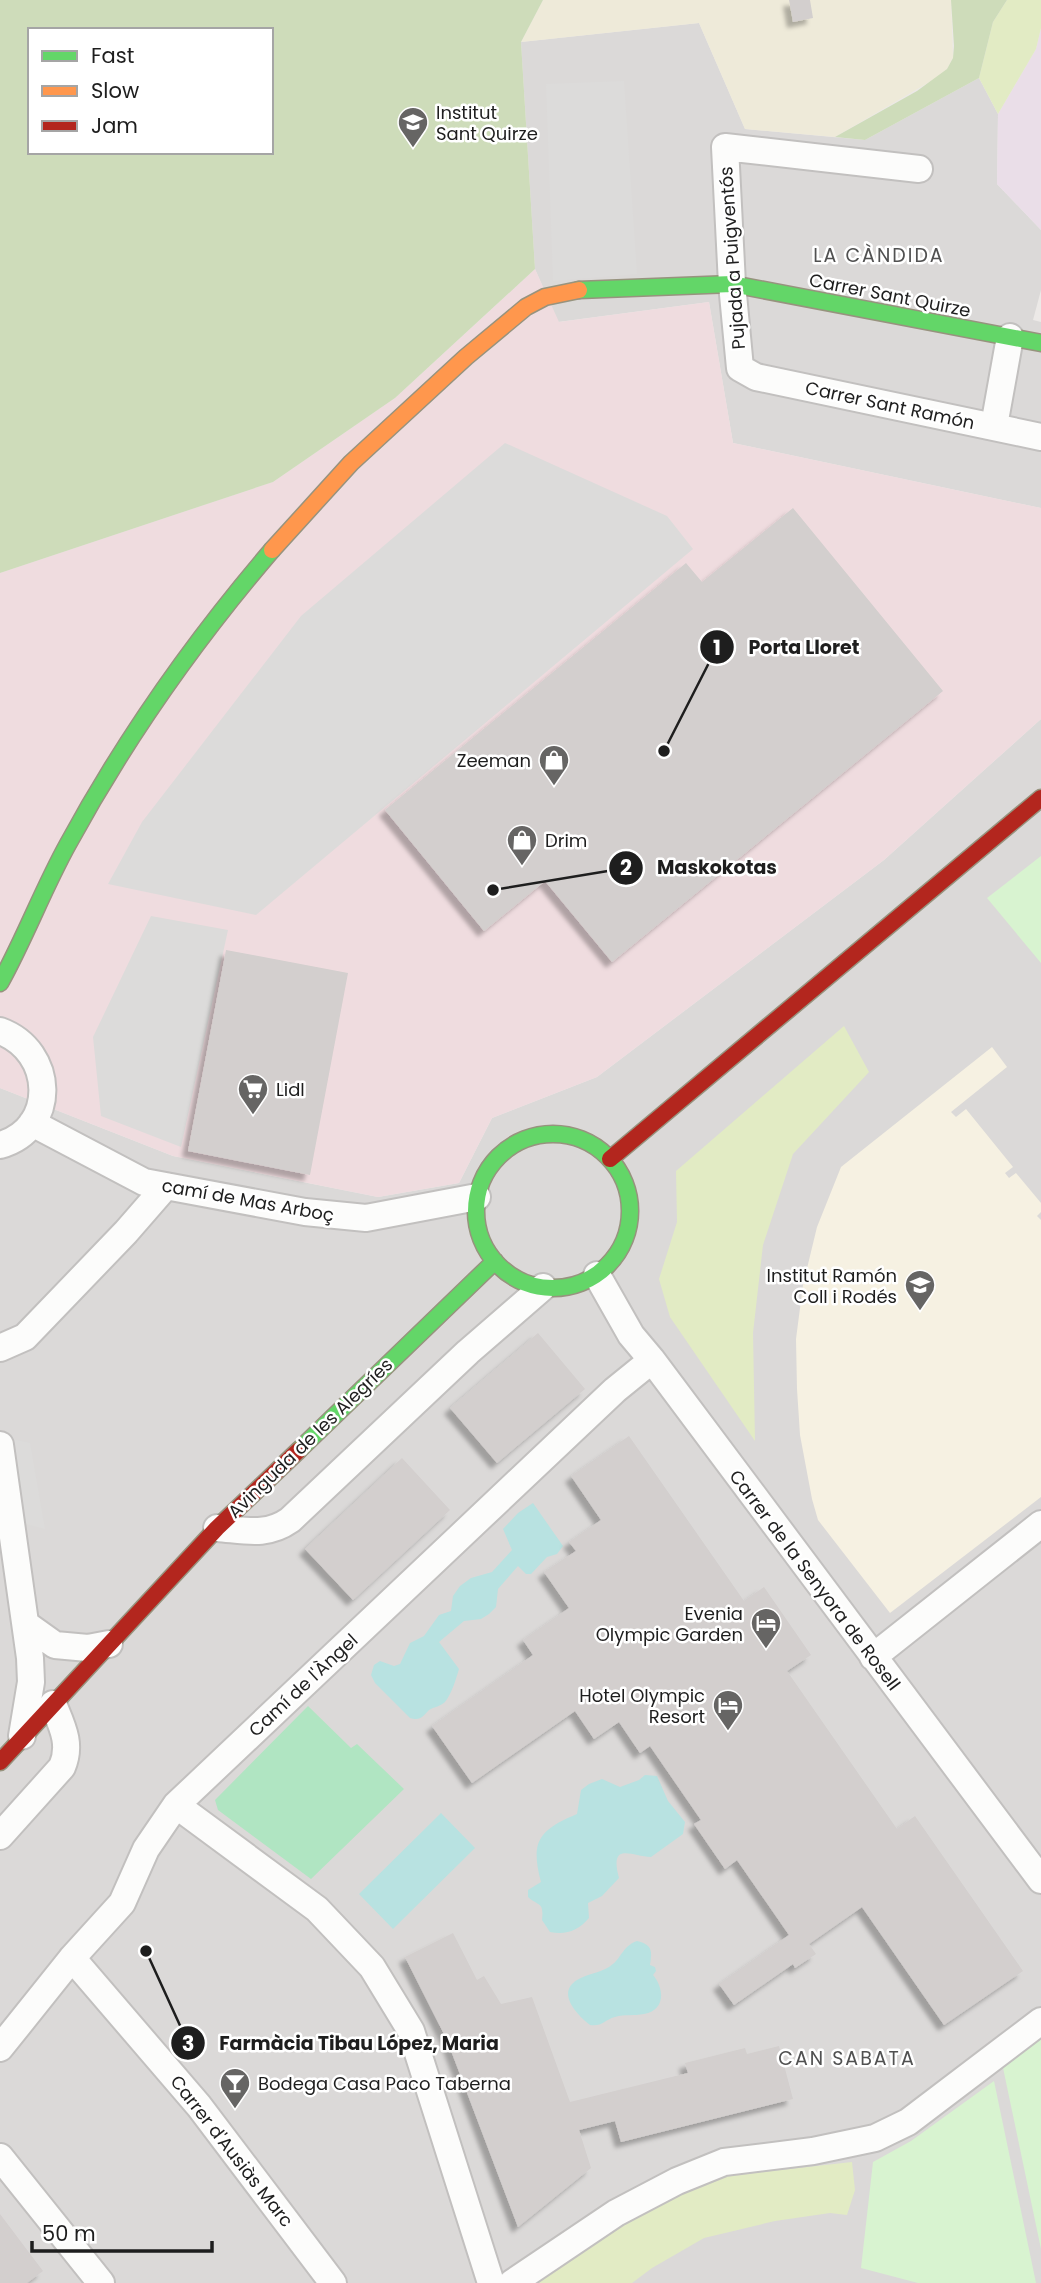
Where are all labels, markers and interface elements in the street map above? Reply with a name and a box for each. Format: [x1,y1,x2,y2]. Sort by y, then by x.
legend [28,28,273,154]
text: Fast [91,41,134,70]
text: Slow [91,76,139,105]
place label: Institut Sant Quirze [436,100,538,146]
school or university icon: Institut Sant Quirze [396,105,430,149]
text: Jam [91,111,138,140]
street label: Pujada a Puigventós [713,166,751,350]
district label: LA CÀNDIDA [813,242,945,269]
street label: Carrer Sant Quirze [807,267,973,323]
street label: Carrer Sant Ramón [803,375,977,435]
callout: Porta Lloret [700,627,874,667]
text: 1 [713,633,721,662]
text: Porta Lloret [748,634,860,661]
shop icon: Zeeman [537,743,571,787]
place label: Zeeman [457,748,531,773]
shop icon: Drim [505,823,539,867]
place label: Drim [545,828,587,853]
callout: Maskokotas [609,848,791,888]
text: 2 [620,853,632,882]
text: Maskokotas [657,854,777,881]
supermarket icon: Lidl [236,1072,270,1116]
place label: Lidl [276,1077,305,1102]
street label: camí de Mas Arboç [160,1173,336,1227]
place label: Institut Ramón Coll i Rodés [767,1263,897,1309]
school or university icon: Institut Ramón Coll i Rodés [903,1268,937,1312]
street label: Avinguda de les Alegríes [222,1352,398,1524]
street label: Carrer de la Senyora de Rosell [724,1465,906,1695]
place label: Evenia Olympic Garden [596,1601,743,1647]
hotel icon: Evenia Olympic Garden [749,1606,783,1650]
street label: Camí de l'Àngel [243,1628,363,1742]
place label: Hotel Olympic Resort [579,1683,705,1729]
hotel icon: Hotel Olympic Resort [711,1688,745,1732]
callout: Farmàcia Tibau López, Maria [170,2023,513,2063]
text: 3 [182,2029,194,2058]
text: Farmàcia Tibau López, Maria [219,2030,499,2057]
district label: CAN SABATA [778,2045,916,2072]
bar icon: Bodega Casa Paco Taberna [218,2066,252,2110]
street label: Carrer d'Ausiàs Marc [165,2070,299,2232]
place label: Bodega Casa Paco Taberna [258,2071,511,2096]
scale bar [32,2210,212,2254]
text: 50 m [42,2219,96,2248]

